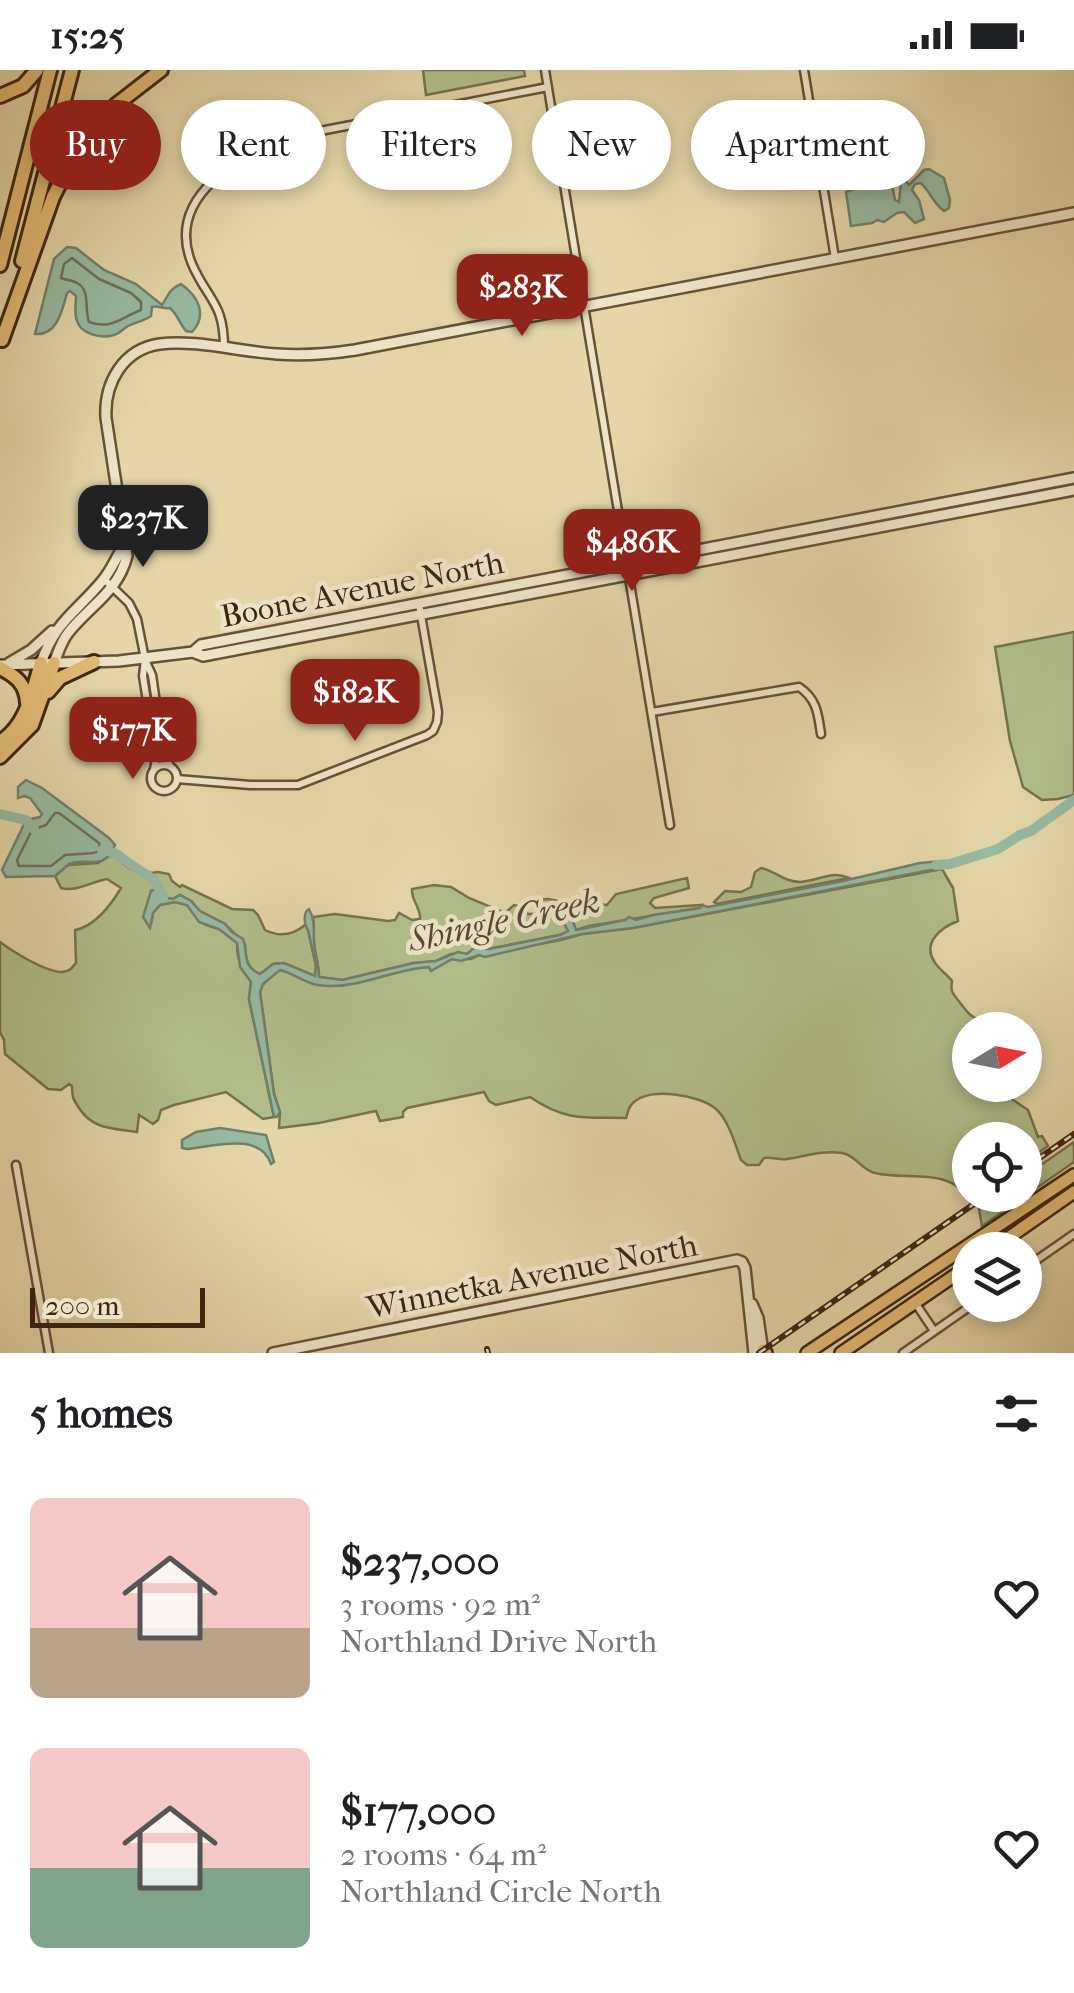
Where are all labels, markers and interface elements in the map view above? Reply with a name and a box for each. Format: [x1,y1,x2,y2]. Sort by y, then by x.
text: 15:25 [50,13,125,58]
chip: Buy [30,100,161,190]
chip: Rent [181,100,326,190]
chip: Filters [346,100,512,190]
chip: New [532,100,671,190]
chip: Apartment [691,100,925,190]
pin: $283K [452,254,592,339]
text: $283K [479,268,565,305]
pin: $237K [73,485,213,570]
text: $237K [100,499,186,536]
pin: $486K [562,509,702,594]
text: $486K [585,523,679,560]
street label: Boone Avenue North [218,544,507,635]
pin: $182K [285,659,425,744]
text: $182K [313,673,397,710]
pin: $177K [63,697,203,782]
text: $177K [91,711,175,748]
water label: Shingle Creek [404,880,604,961]
north arrow [952,1012,1042,1102]
map controls [952,1012,1042,1322]
button: locate [952,1122,1042,1212]
street label: Winnetka Avenue North [363,1226,701,1327]
button: layers [952,1232,1042,1322]
scale bar [30,1283,205,1328]
text: 200 m [45,1289,120,1322]
icon: filters [989,1386,1044,1441]
text: 5 homes [30,1389,173,1438]
text: $237,000 [340,1537,500,1586]
icon: home [110,1538,230,1658]
icon: heart [989,1571,1044,1626]
text: 3 rooms · 92 m² [340,1586,540,1623]
text: Northland Drive North [340,1623,657,1660]
text: $177,000 [340,1787,496,1836]
icon: home [110,1788,230,1908]
icon: heart [989,1821,1044,1876]
text: 2 rooms · 64 m² [340,1836,546,1873]
text: Northland Circle North [340,1873,662,1910]

